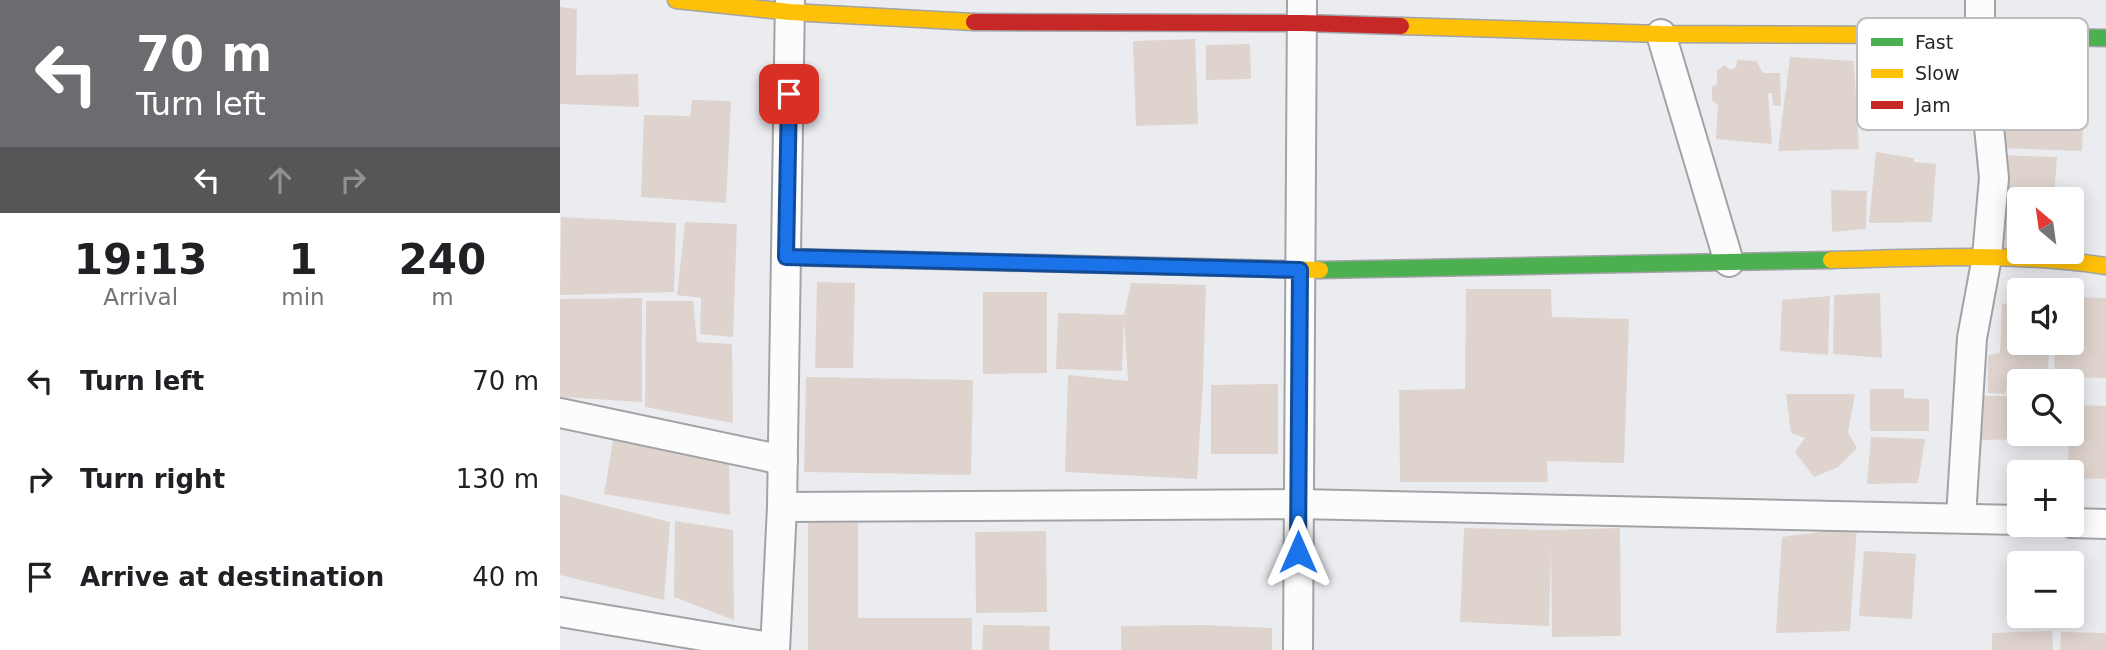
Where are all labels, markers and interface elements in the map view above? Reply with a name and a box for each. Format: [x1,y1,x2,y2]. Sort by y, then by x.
legend [1857,18,2088,130]
text: 70 m [136,26,272,83]
icon: left [21,28,112,119]
text: Fast [1915,31,1953,53]
text: Slow [1915,62,1960,84]
pin [759,64,819,124]
icon: arrive [770,75,808,113]
text: Turn left [136,85,266,123]
text: Jam [1914,94,1951,116]
icon: left [188,161,226,199]
icon: ahead [261,161,299,199]
icon: right [334,161,372,199]
north arrow [2007,187,2084,264]
map controls [2007,187,2084,628]
text: 19:13 [74,235,208,284]
text: 1 [288,235,318,284]
text: 240 [399,235,486,284]
button: sound [2007,278,2084,355]
text: Arrival [103,284,178,310]
text: min [281,284,325,310]
text: m [431,284,454,310]
icon: left [21,362,59,400]
text: Turn left [80,366,204,396]
text: 70 m [472,366,539,396]
button: search [2007,369,2084,446]
icon: right [21,460,59,498]
button: + [2007,460,2084,537]
text: Turn right [80,464,225,494]
text: 130 m [456,464,539,494]
position arrow [1261,515,1335,589]
button: − [2007,551,2084,628]
icon: arrive [21,558,59,596]
text: Arrive at destination [80,562,384,592]
text: 40 m [472,562,539,592]

